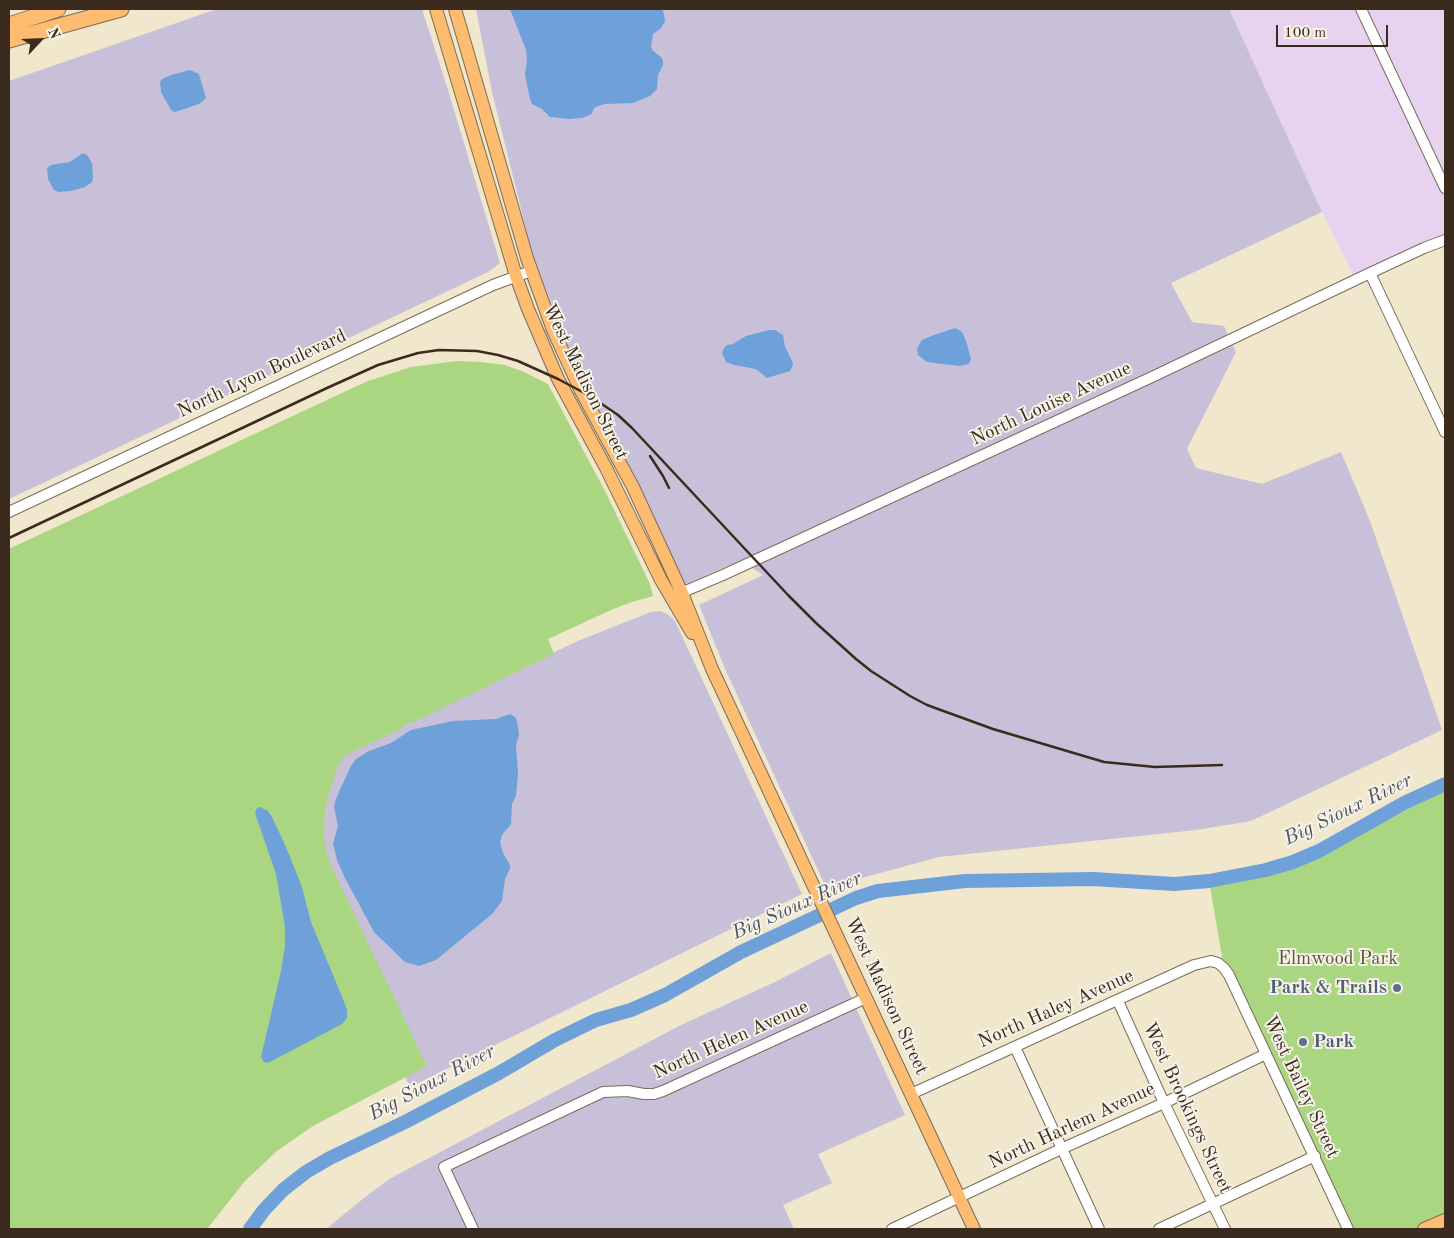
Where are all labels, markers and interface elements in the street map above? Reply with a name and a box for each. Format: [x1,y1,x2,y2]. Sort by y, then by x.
north arrow [15,15,65,65]
scale bar [1279,15,1392,47]
text: N [45,26,62,41]
text: 100 m [1284,26,1326,41]
street label: West Madison Street [537,300,633,464]
street label: North Lyon Boulevard [174,325,350,423]
street label: North Louise Avenue [967,357,1135,451]
water label: Big Sioux River [1280,769,1416,851]
water label: Big Sioux River [728,867,866,945]
street label: West Madison Street [839,914,933,1078]
park label: Elmwood Park [1278,948,1398,970]
street label: North Haley Avenue [975,964,1137,1054]
place label: Park & Trails [1269,977,1387,999]
marker: Park & Trails [1391,982,1403,994]
street label: North Helen Avenue [650,995,812,1085]
street label: West Bailey Street [1258,1012,1344,1162]
street label: West Brookings Street [1137,1019,1237,1197]
place label: Park [1313,1031,1354,1053]
marker: Park [1297,1036,1309,1048]
water label: Big Sioux River [365,1040,499,1126]
street label: North Harlem Avenue [985,1077,1159,1175]

